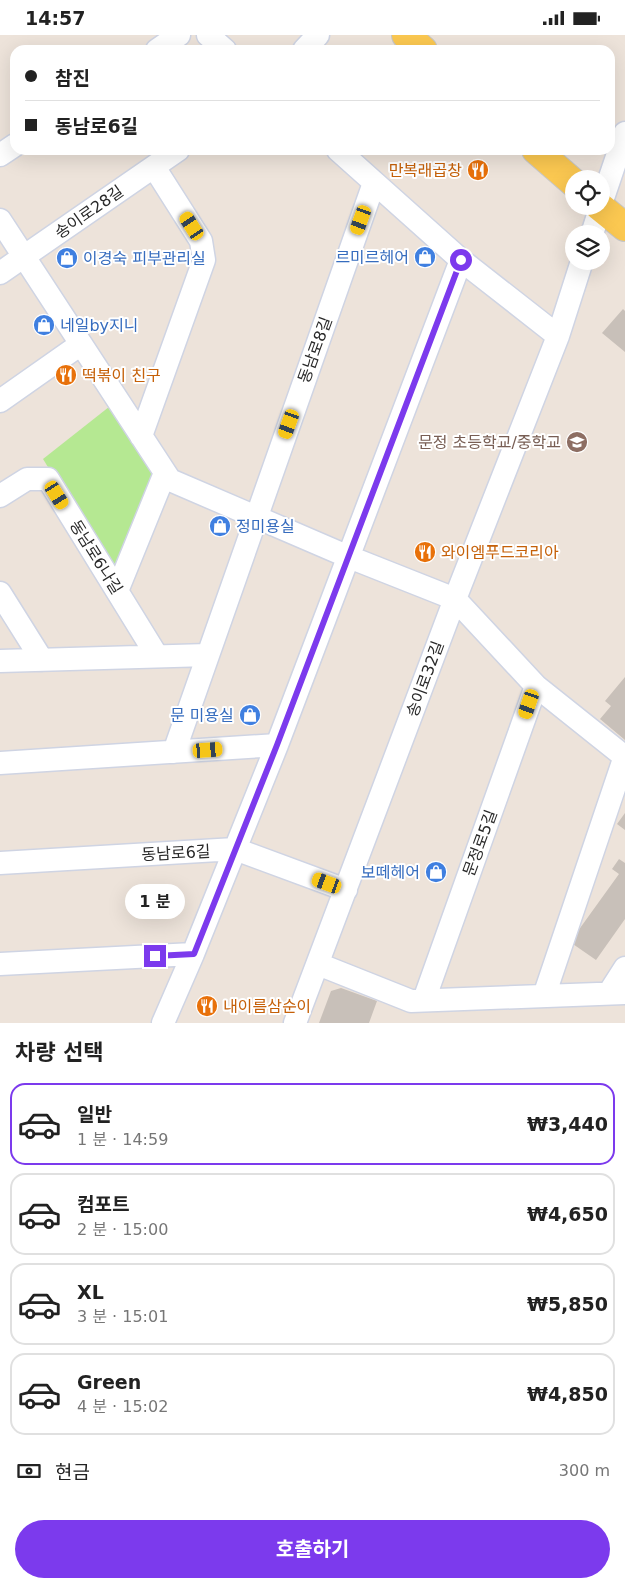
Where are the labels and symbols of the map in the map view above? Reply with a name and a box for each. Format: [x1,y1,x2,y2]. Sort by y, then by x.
restaurant icon: 만복래곱창 [466,158,490,182]
place label: 만복래곱창 [388,161,462,180]
street label: 송이로28길 [51,181,127,243]
car [348,203,373,237]
car [177,209,206,243]
shop icon: 르미르헤어 [413,245,437,269]
shop icon: 이경숙 피부관리실 [55,246,79,270]
place label: 르미르헤어 [335,248,409,267]
place label: 이경숙 피부관리실 [83,249,206,268]
route start [450,249,472,271]
shop icon: 네일by지니 [32,313,56,337]
street label: 동남로8길 [294,314,336,386]
place label: 네일by지니 [60,316,139,335]
restaurant icon: 떡볶이 친구 [54,363,78,387]
place label: 떡볶이 친구 [82,366,161,385]
car [276,407,301,441]
school or university icon: 문정 초등학교/중학교 [565,430,589,454]
place label: 문정 초등학교/중학교 [418,433,561,452]
car [42,478,71,512]
shop icon: 정미용실 [208,514,232,538]
street label: 동남로6나길 [66,516,126,598]
place label: 정미용실 [236,517,295,536]
restaurant icon: 와이엠푸드코리아 [413,540,437,564]
place label: 와이엠푸드코리아 [441,543,559,562]
street label: 송이로32길 [403,639,447,719]
car [517,687,540,721]
shop icon: 문 미용실 [238,703,262,727]
place label: 문 미용실 [170,706,234,725]
car [192,741,223,759]
street label: 문정로5길 [459,807,501,879]
street label: 동남로6길 [141,842,211,864]
shop icon: 보떼헤어 [424,860,448,884]
place label: 보떼헤어 [361,863,420,882]
car [310,871,343,895]
callout: 1 분 [125,883,185,919]
route end [144,945,166,967]
restaurant icon: 내이름삼순이 [195,994,219,1018]
place label: 내이름삼순이 [223,997,311,1016]

